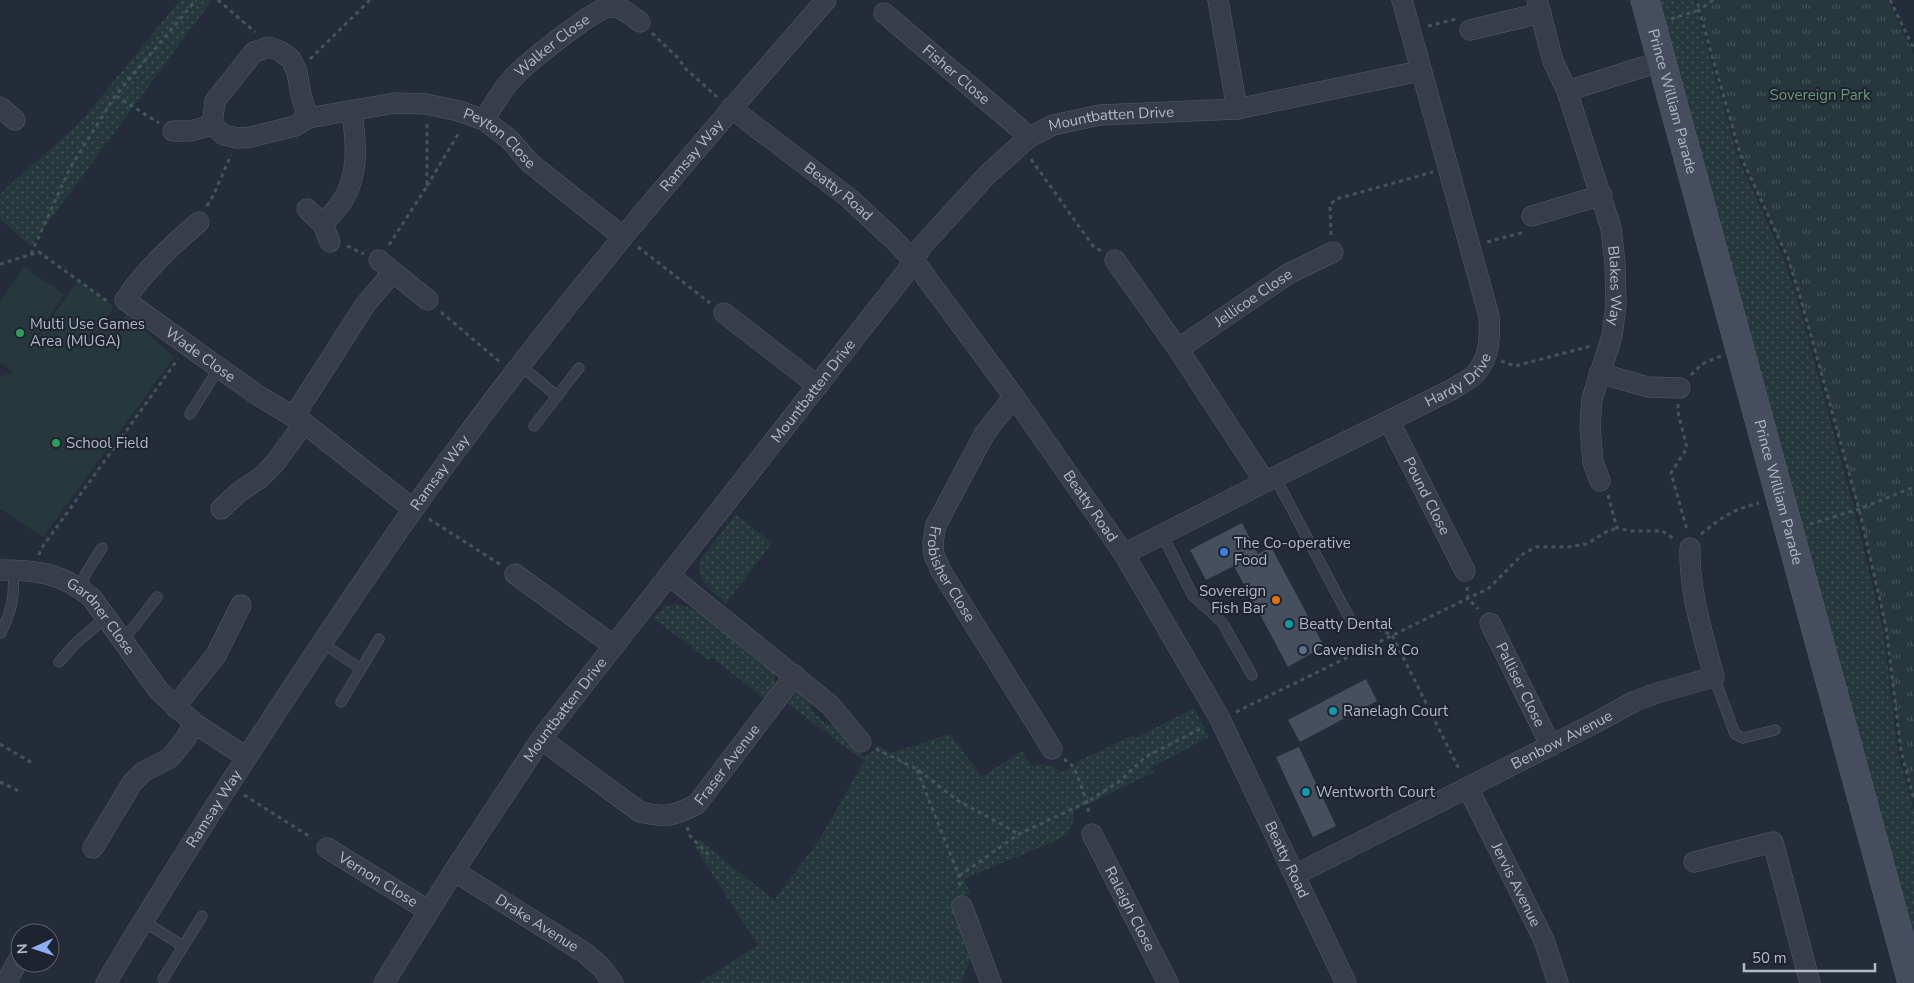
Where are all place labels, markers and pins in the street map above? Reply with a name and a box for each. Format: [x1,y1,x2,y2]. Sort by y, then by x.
place label: Multi Use Games Area (MUGA) [30,314,145,351]
marker: Multi Use Games Area (MUGA) [14,327,26,339]
place label: School Field [66,433,148,453]
marker: School Field [50,437,62,449]
place label: The Co-operative Food [1234,533,1351,570]
marker: The Co-operative Food [1218,546,1230,558]
place label: Sovereign Fish Bar [1199,581,1267,618]
marker: Sovereign Fish Bar [1270,594,1282,606]
place label: Beatty Dental [1299,614,1393,634]
marker: Beatty Dental [1283,618,1295,630]
place label: Cavendish & Co [1313,640,1419,660]
marker: Cavendish & Co [1297,644,1309,656]
place label: Ranelagh Court [1343,701,1449,721]
marker: Ranelagh Court [1327,705,1339,717]
place label: Wentworth Court [1316,782,1436,802]
marker: Wentworth Court [1300,786,1312,798]

